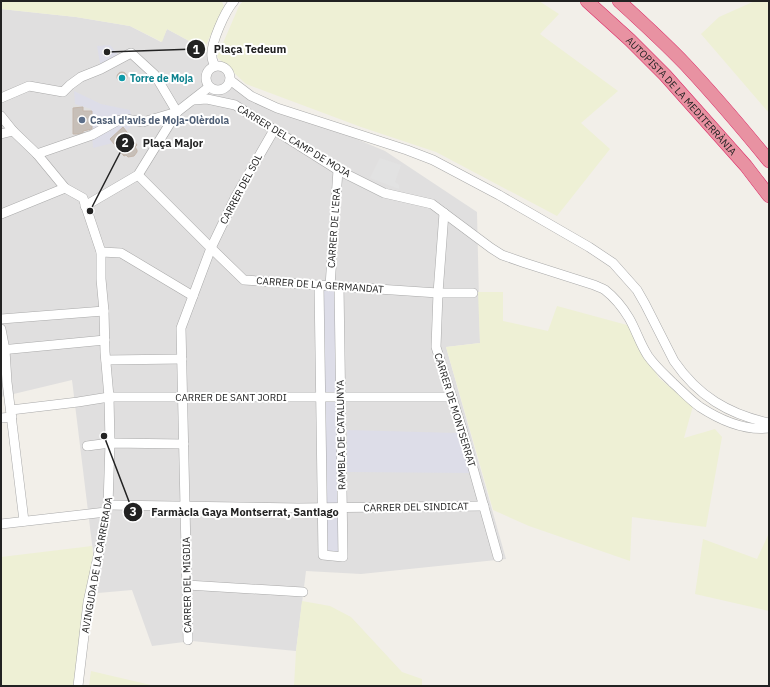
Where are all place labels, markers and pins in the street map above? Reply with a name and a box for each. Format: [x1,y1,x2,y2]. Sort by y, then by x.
callout: Plaça Tedeum [186,38,294,61]
place label: Torre de Moja [130,72,194,85]
marker: Torre de Moja [117,73,127,83]
place label: Casal d'avis de Moja-Olèrdola [90,114,229,127]
marker: Casal d'avis de Moja-Olèrdola [77,115,87,125]
callout: Plaça Major [115,132,211,155]
callout: Farmàcia Gaya Montserrat, Santiago [123,500,347,523]

